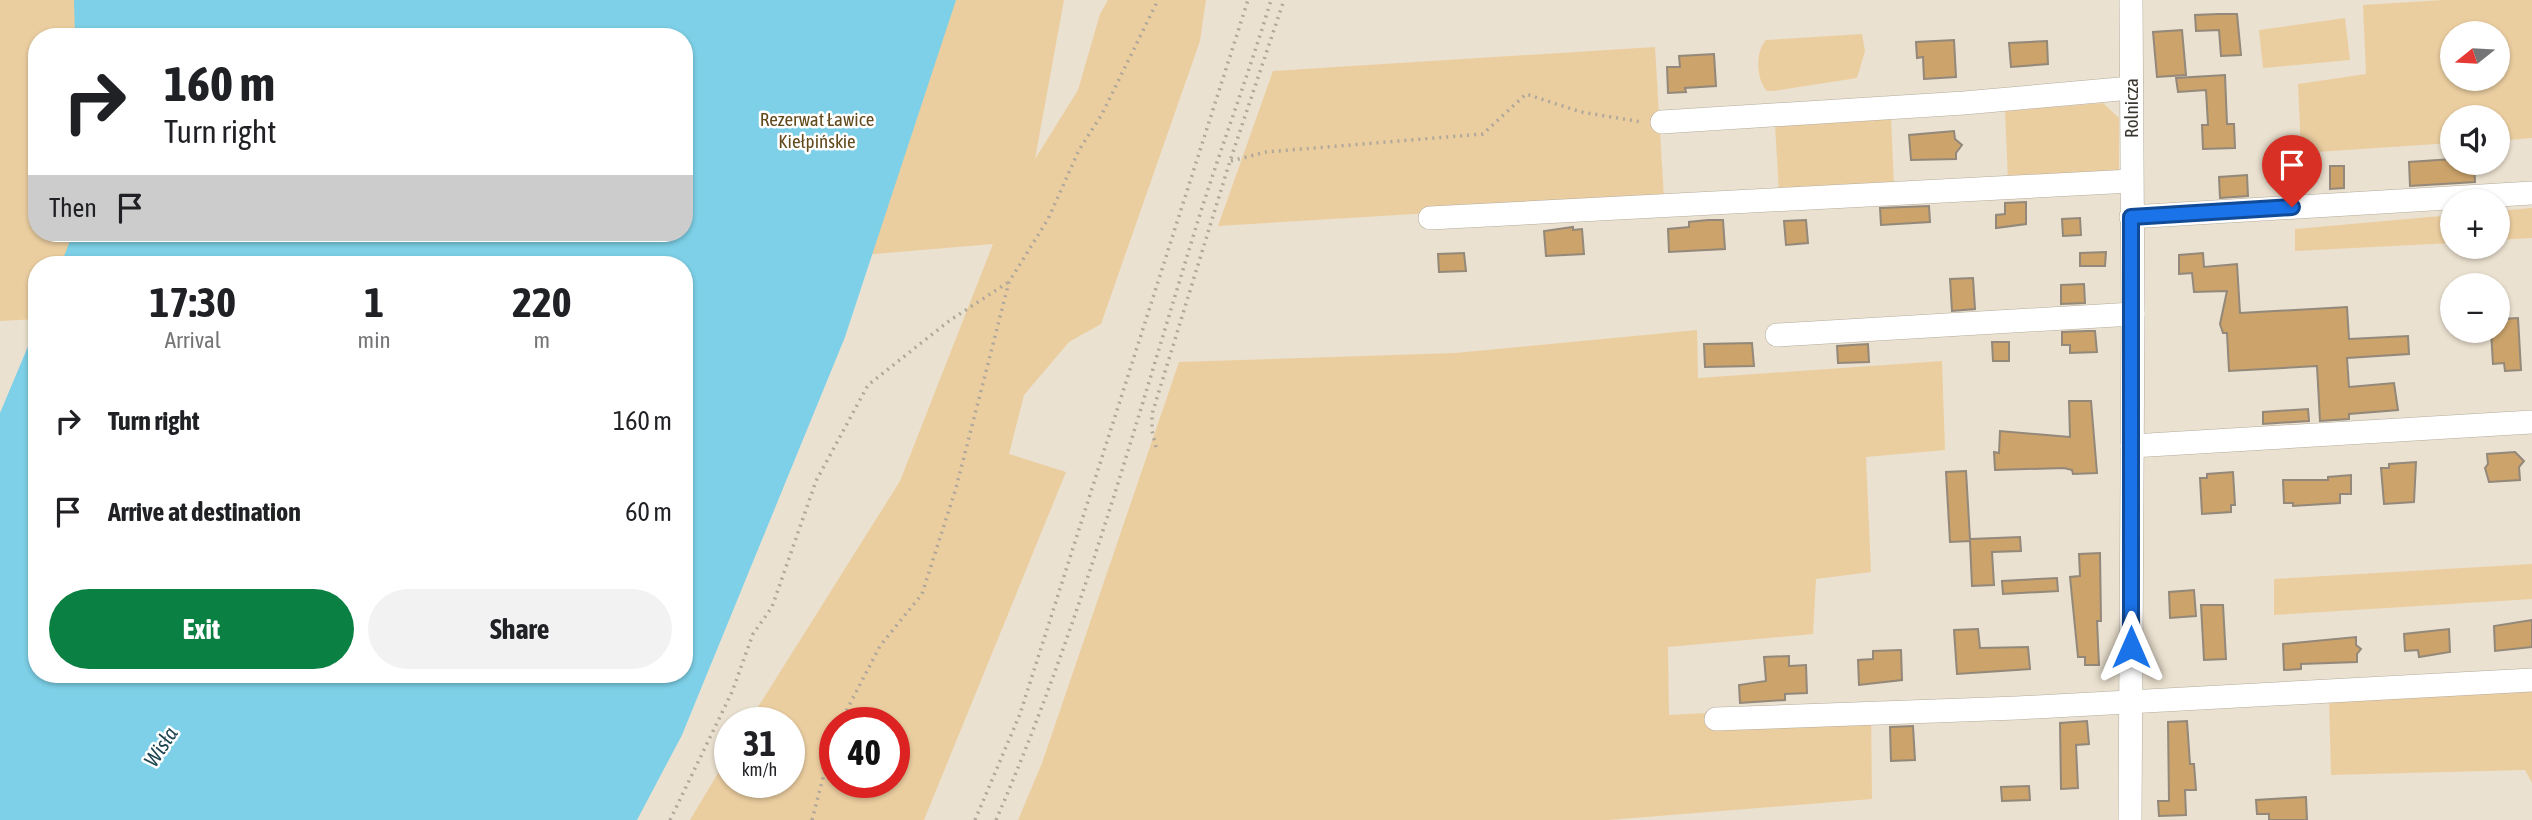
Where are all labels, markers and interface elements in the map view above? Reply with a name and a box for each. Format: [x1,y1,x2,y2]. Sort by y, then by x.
north arrow [2440,21,2510,91]
map controls [2440,21,2510,343]
text: 160 m [164,55,275,111]
icon: right [49,56,140,147]
street label: Rolnicza [2120,78,2142,138]
button: sound [2440,105,2510,175]
park label: Rezerwat Ławice Kiełpińskie [760,108,874,152]
text: Turn right [164,113,277,150]
pin [2262,135,2322,207]
icon: arrive [2273,146,2311,184]
icon: arrive [111,189,149,227]
button: + [2440,189,2510,259]
text: Then [49,193,97,223]
button: − [2440,273,2510,343]
text: 17:30 [150,278,236,326]
text: 1 [364,278,384,326]
text: 220 [512,278,571,326]
text: Arrival [165,327,221,353]
text: min [358,327,391,353]
text: m [534,327,550,353]
icon: right [49,402,87,440]
text: Turn right [108,406,199,436]
text: 160 m [613,406,672,436]
icon: arrive [49,493,87,531]
text: Arrive at destination [108,497,301,527]
text: 60 m [625,497,672,527]
button: Exit [49,589,354,669]
button: Share [368,589,672,669]
position arrow [2094,610,2168,684]
speed limit sign: 40 [819,707,910,798]
water label: Wisła [139,722,182,771]
text: 31 [743,723,776,763]
text: km/h [742,759,777,780]

